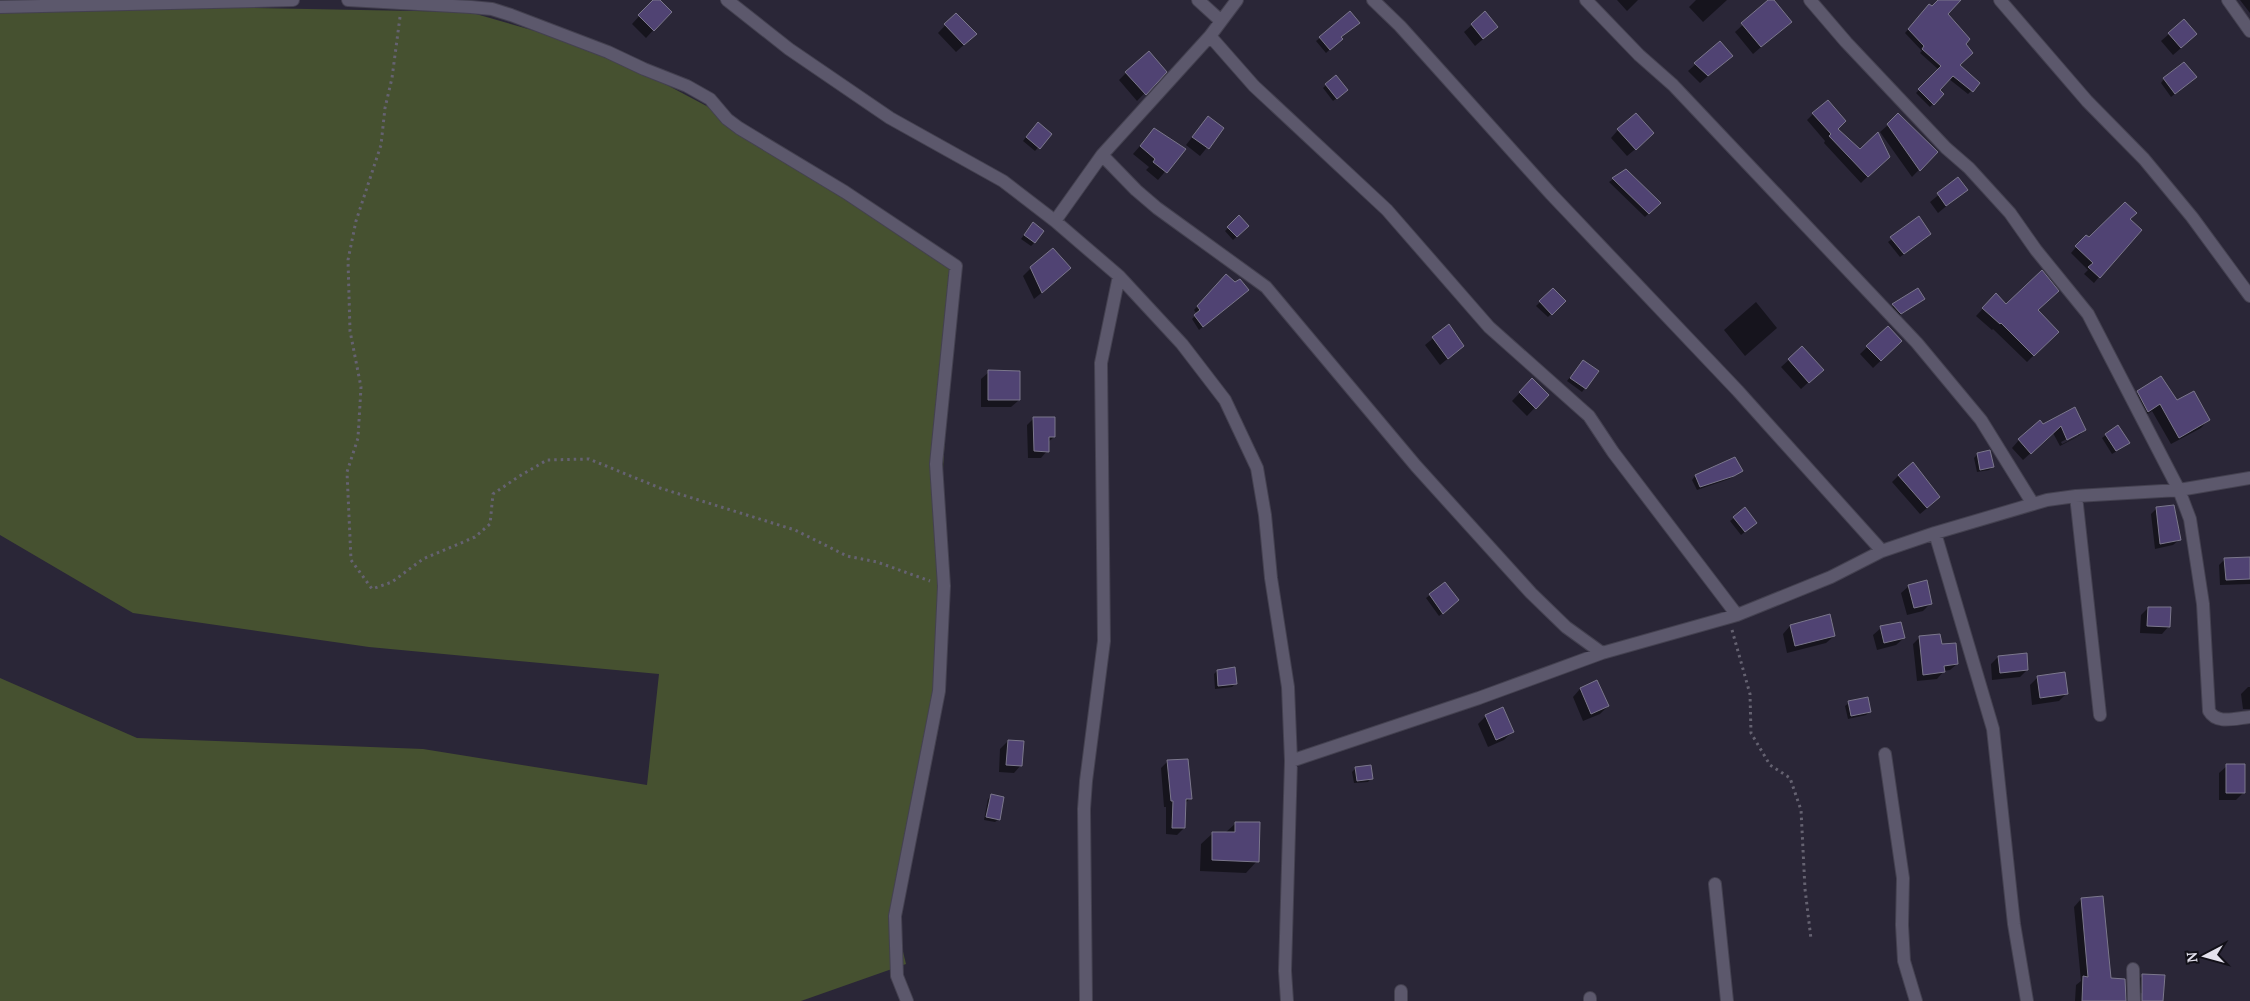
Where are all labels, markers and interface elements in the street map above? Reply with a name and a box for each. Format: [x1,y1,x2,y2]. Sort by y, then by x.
north arrow [2180,931,2230,981]
text: N [2182,951,2202,964]

